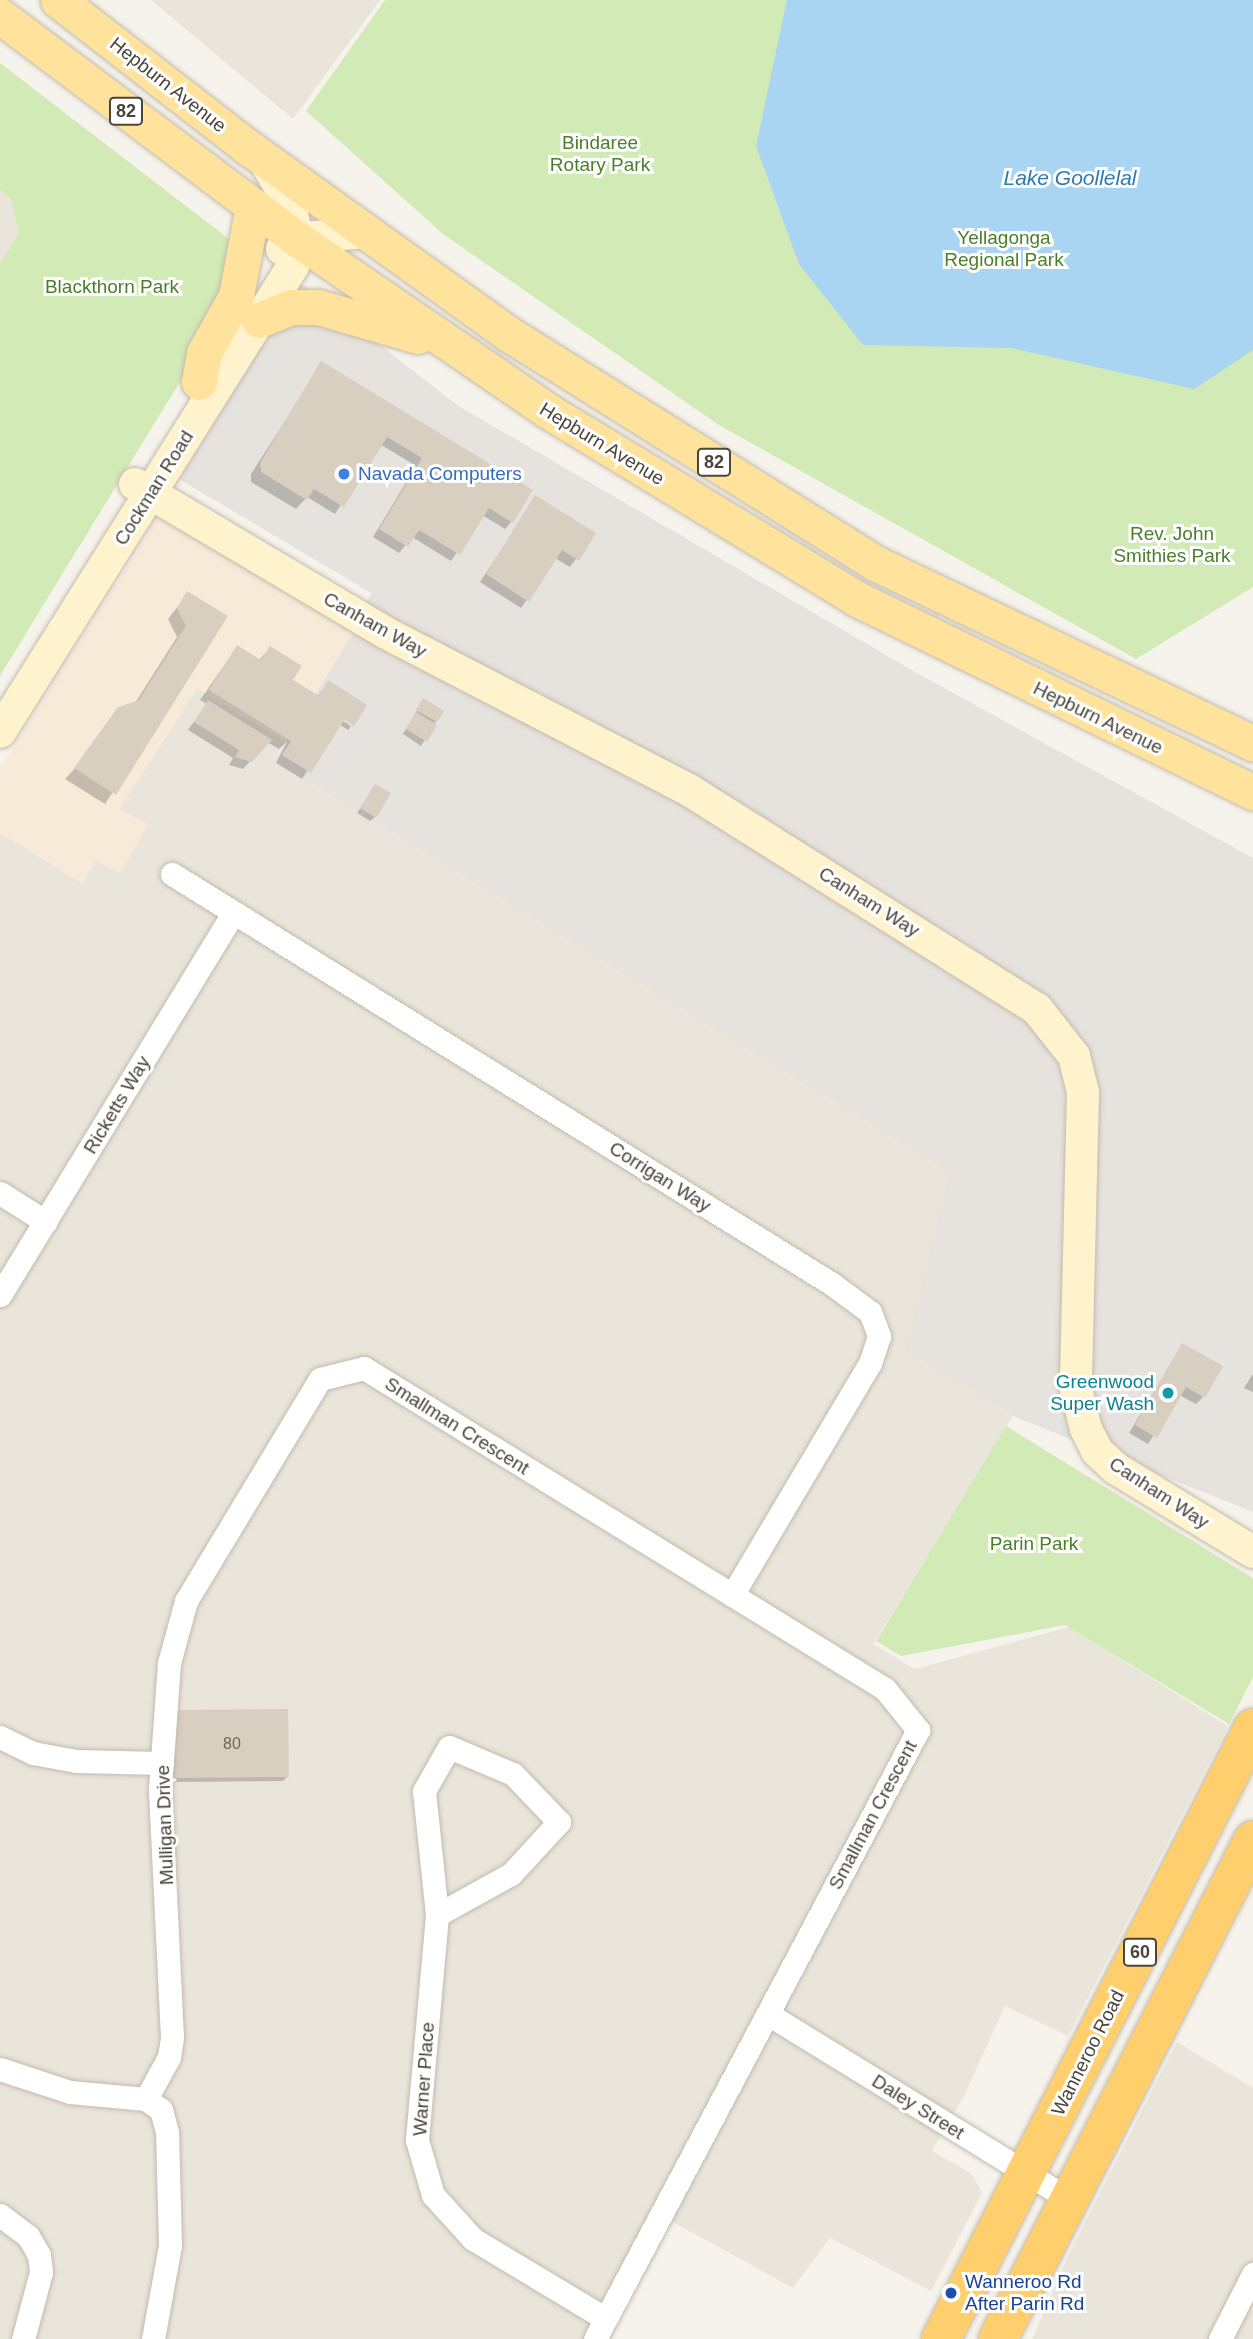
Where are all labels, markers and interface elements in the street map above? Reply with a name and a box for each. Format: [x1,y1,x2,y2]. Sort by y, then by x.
street label: Hepburn Avenue [105,32,231,138]
road number: 82 [108,96,144,126]
park label: Bindaree Rotary Park [550,132,650,176]
water label: Lake Goollelal [1003,165,1137,191]
park label: Yellagonga Regional Park [944,227,1064,271]
park label: Blackthorn Park [45,276,179,298]
street label: Hepburn Avenue [535,398,669,490]
street label: Cockman Road [110,426,198,550]
road number: 82 [696,448,732,476]
place label: Navada Computers [358,463,522,485]
marker: Navada Computers [336,466,352,482]
park label: Rev. John Smithies Park [1113,523,1231,567]
street label: Canham Way [319,587,431,663]
street label: Hepburn Avenue [1029,677,1167,759]
street label: Canham Way [814,862,924,942]
street label: Ricketts Way [79,1052,155,1158]
street label: Corrigan Way [605,1137,715,1217]
place label: Greenwood Super Wash [1050,1371,1154,1415]
street label: Smallman Crescent [381,1372,533,1480]
marker: Greenwood Super Wash [1160,1385,1176,1401]
street label: Canham Way [1105,1452,1213,1534]
park label: Parin Park [990,1533,1078,1555]
house number: 80 [223,1734,241,1754]
street label: Smallman Crescent [824,1736,922,1894]
street label: Mulligan Drive [152,1764,178,1886]
road number: 60 [1122,1938,1158,1966]
street label: Wanneroo Road [1047,1986,1129,2120]
street label: Warner Place [409,2021,439,2137]
street label: Daley Street [868,2070,968,2144]
place label: Wanneroo Rd After Parin Rd [965,2271,1084,2315]
marker: Wanneroo Rd After Parin Rd [943,2285,959,2301]

